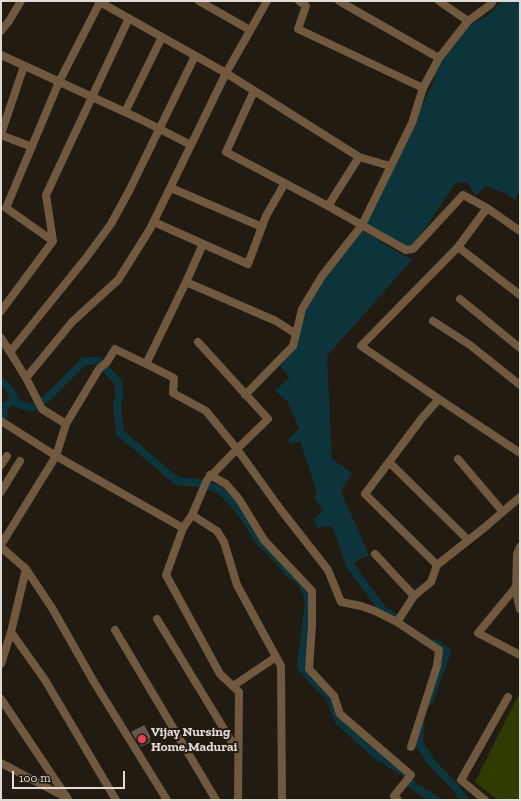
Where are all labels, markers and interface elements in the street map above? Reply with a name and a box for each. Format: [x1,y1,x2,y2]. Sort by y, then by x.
place label: Vijay Nursing Home,Madurai [151,724,237,755]
marker: Vijay Nursing Home,Madurai [136,733,148,745]
scale bar [14,763,127,789]
text: 100 m [19,771,51,785]

